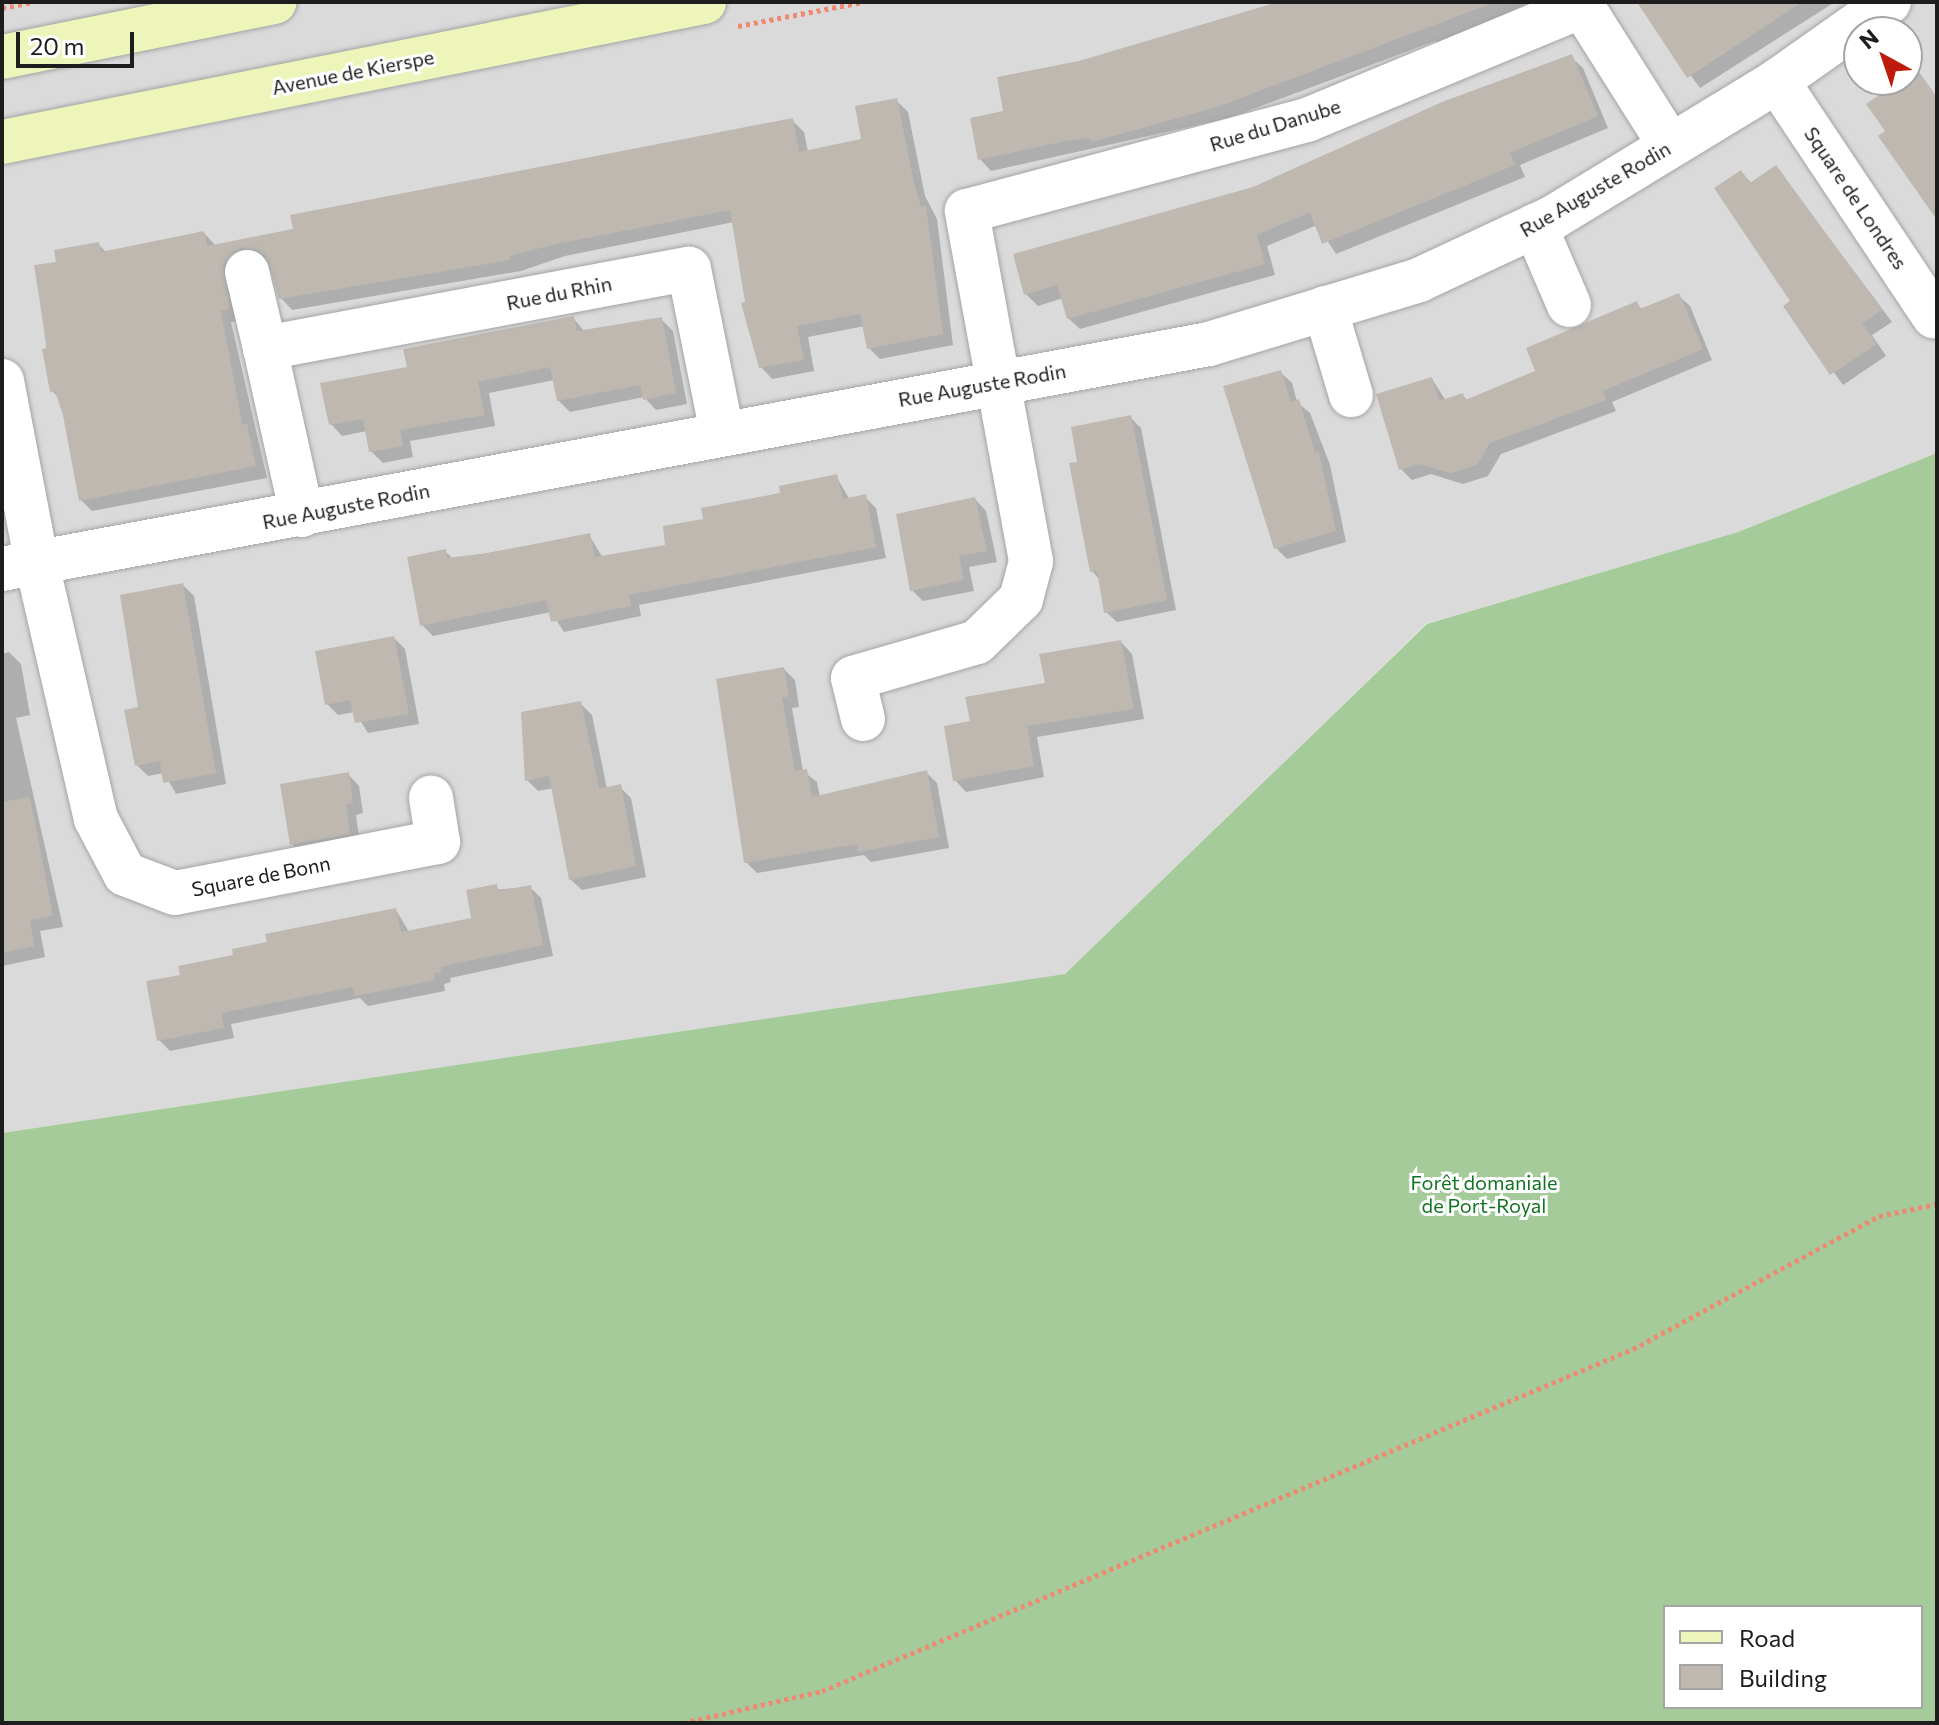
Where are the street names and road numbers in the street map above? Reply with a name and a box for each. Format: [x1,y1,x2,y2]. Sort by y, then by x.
street label: Avenue de Kierspe [270,45,436,99]
street label: Rue du Danube [1207,94,1343,156]
street label: Square de Londres [1799,122,1913,274]
street label: Rue Auguste Rodin [1515,136,1675,242]
street label: Rue du Rhin [504,271,614,315]
street label: Rue Auguste Rodin [896,358,1068,412]
street label: Rue Auguste Rodin [260,478,432,534]
street label: Square de Bonn [190,851,332,901]

